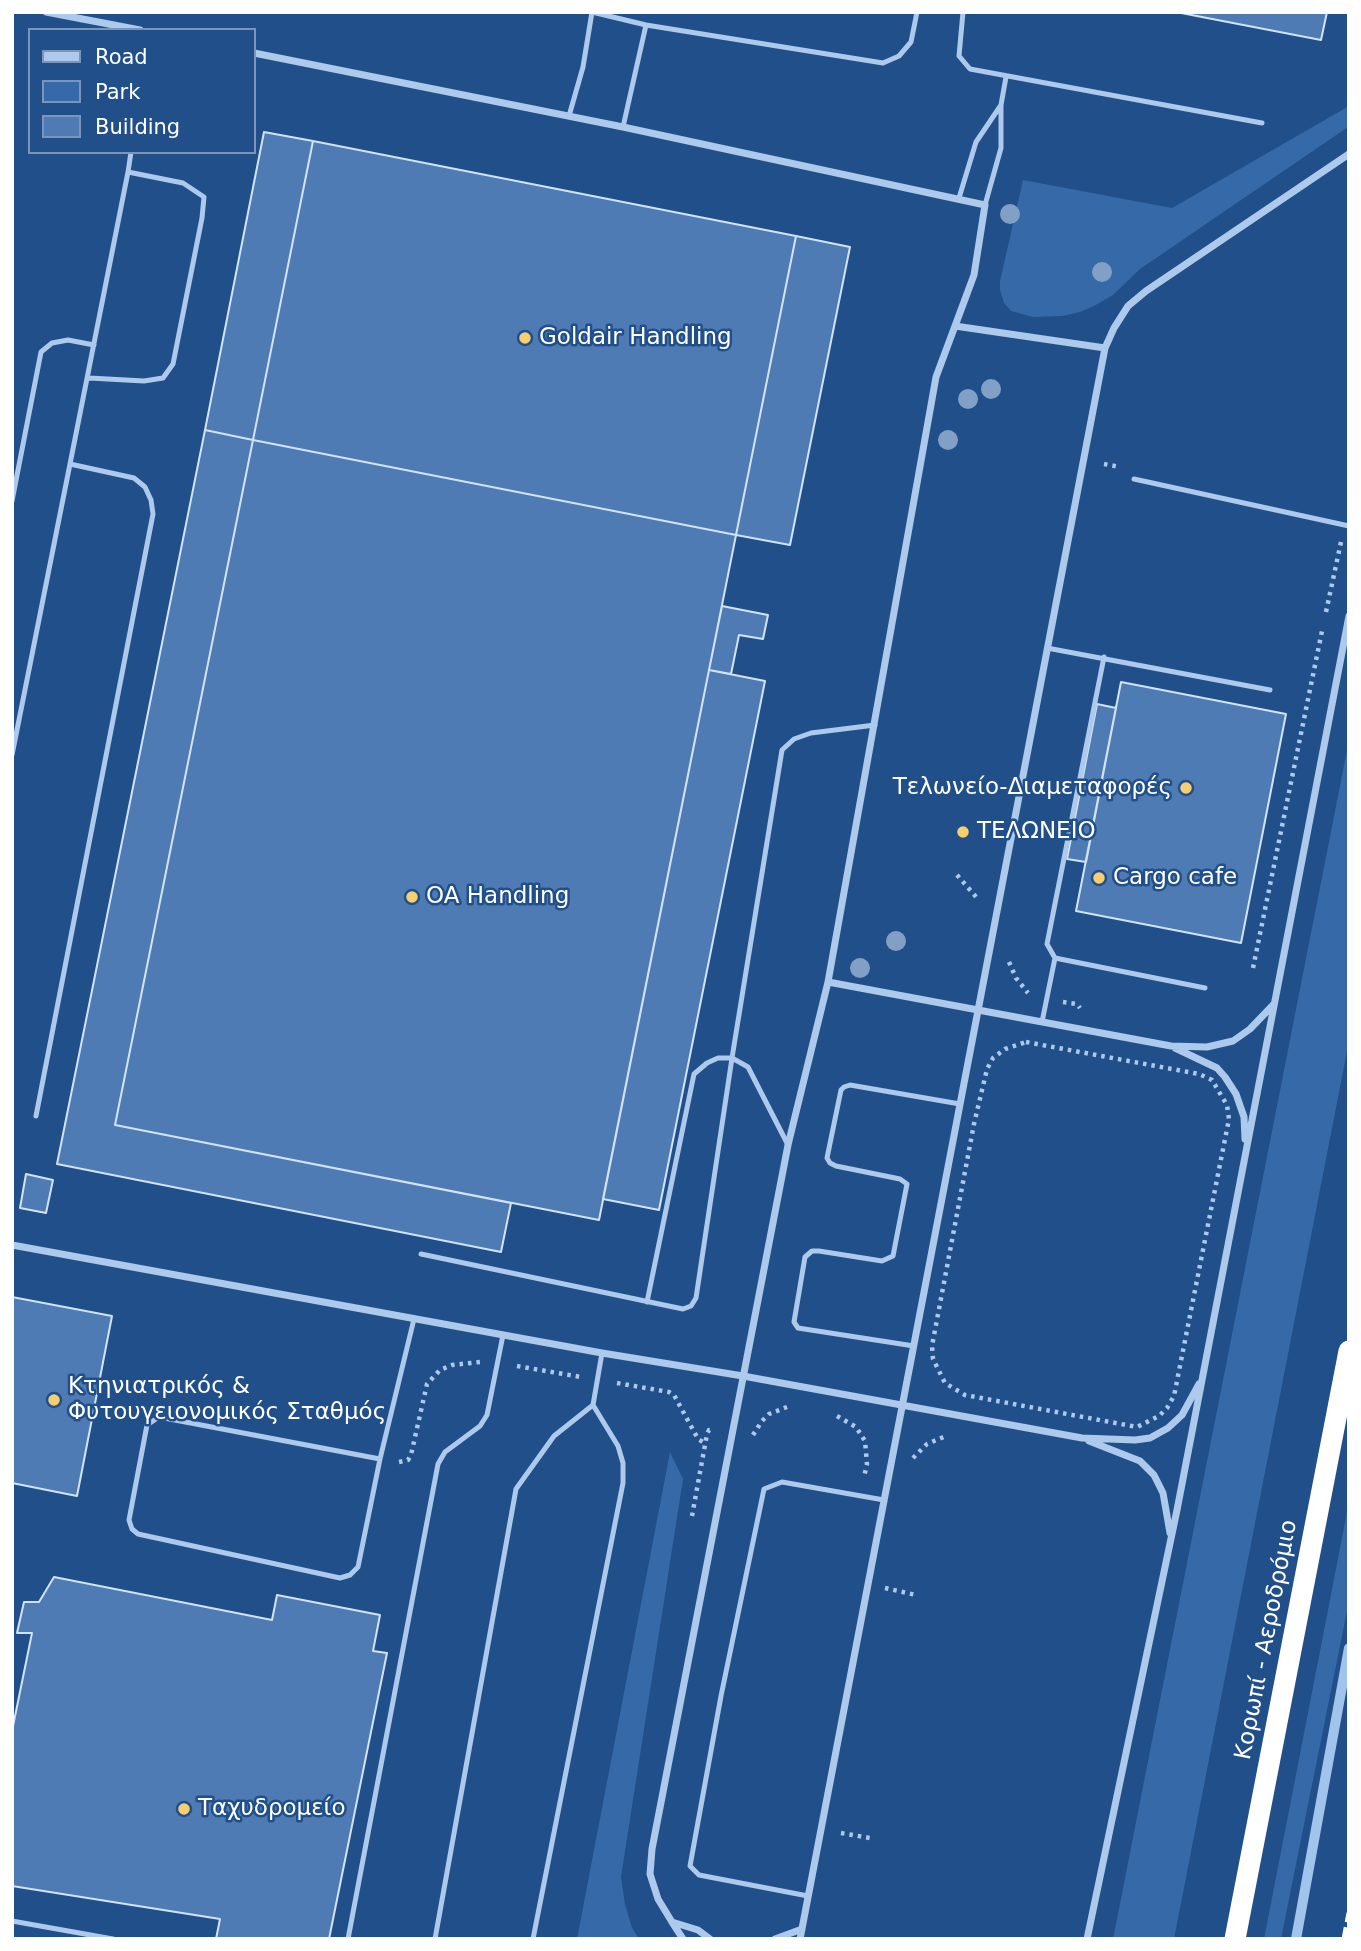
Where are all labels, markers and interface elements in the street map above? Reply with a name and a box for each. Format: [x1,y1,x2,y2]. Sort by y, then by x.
legend [28,28,256,154]
text: Road [95,45,148,69]
text: Park [95,80,140,104]
text: Building [95,115,180,139]
place label: Goldair Handling [539,324,732,352]
marker: Goldair Handling [517,330,533,346]
place label: Τελωνείο-Διαμεταφορές [893,774,1172,802]
marker: Τελωνείο-Διαμεταφορές [1178,780,1194,796]
place label: ΤΕΛΩΝΕΙΟ [977,818,1096,846]
marker: ΤΕΛΩΝΕΙΟ [955,824,971,840]
place label: Cargo cafe [1113,864,1237,892]
marker: Cargo cafe [1091,870,1107,886]
place label: OA Handling [426,883,569,911]
marker: OA Handling [404,889,420,905]
place label: Κτηνιατρικός & Φυτουγειονομικός Σταθμός [68,1373,386,1427]
marker: Κτηνιατρικός & Φυτουγειονομικός Σταθμός [46,1392,62,1408]
street label: Κορωπί - Αεροδρόμιο [1230,1518,1304,1762]
place label: Ταχυδρομείο [198,1795,345,1823]
marker: Ταχυδρομείο [176,1801,192,1817]

